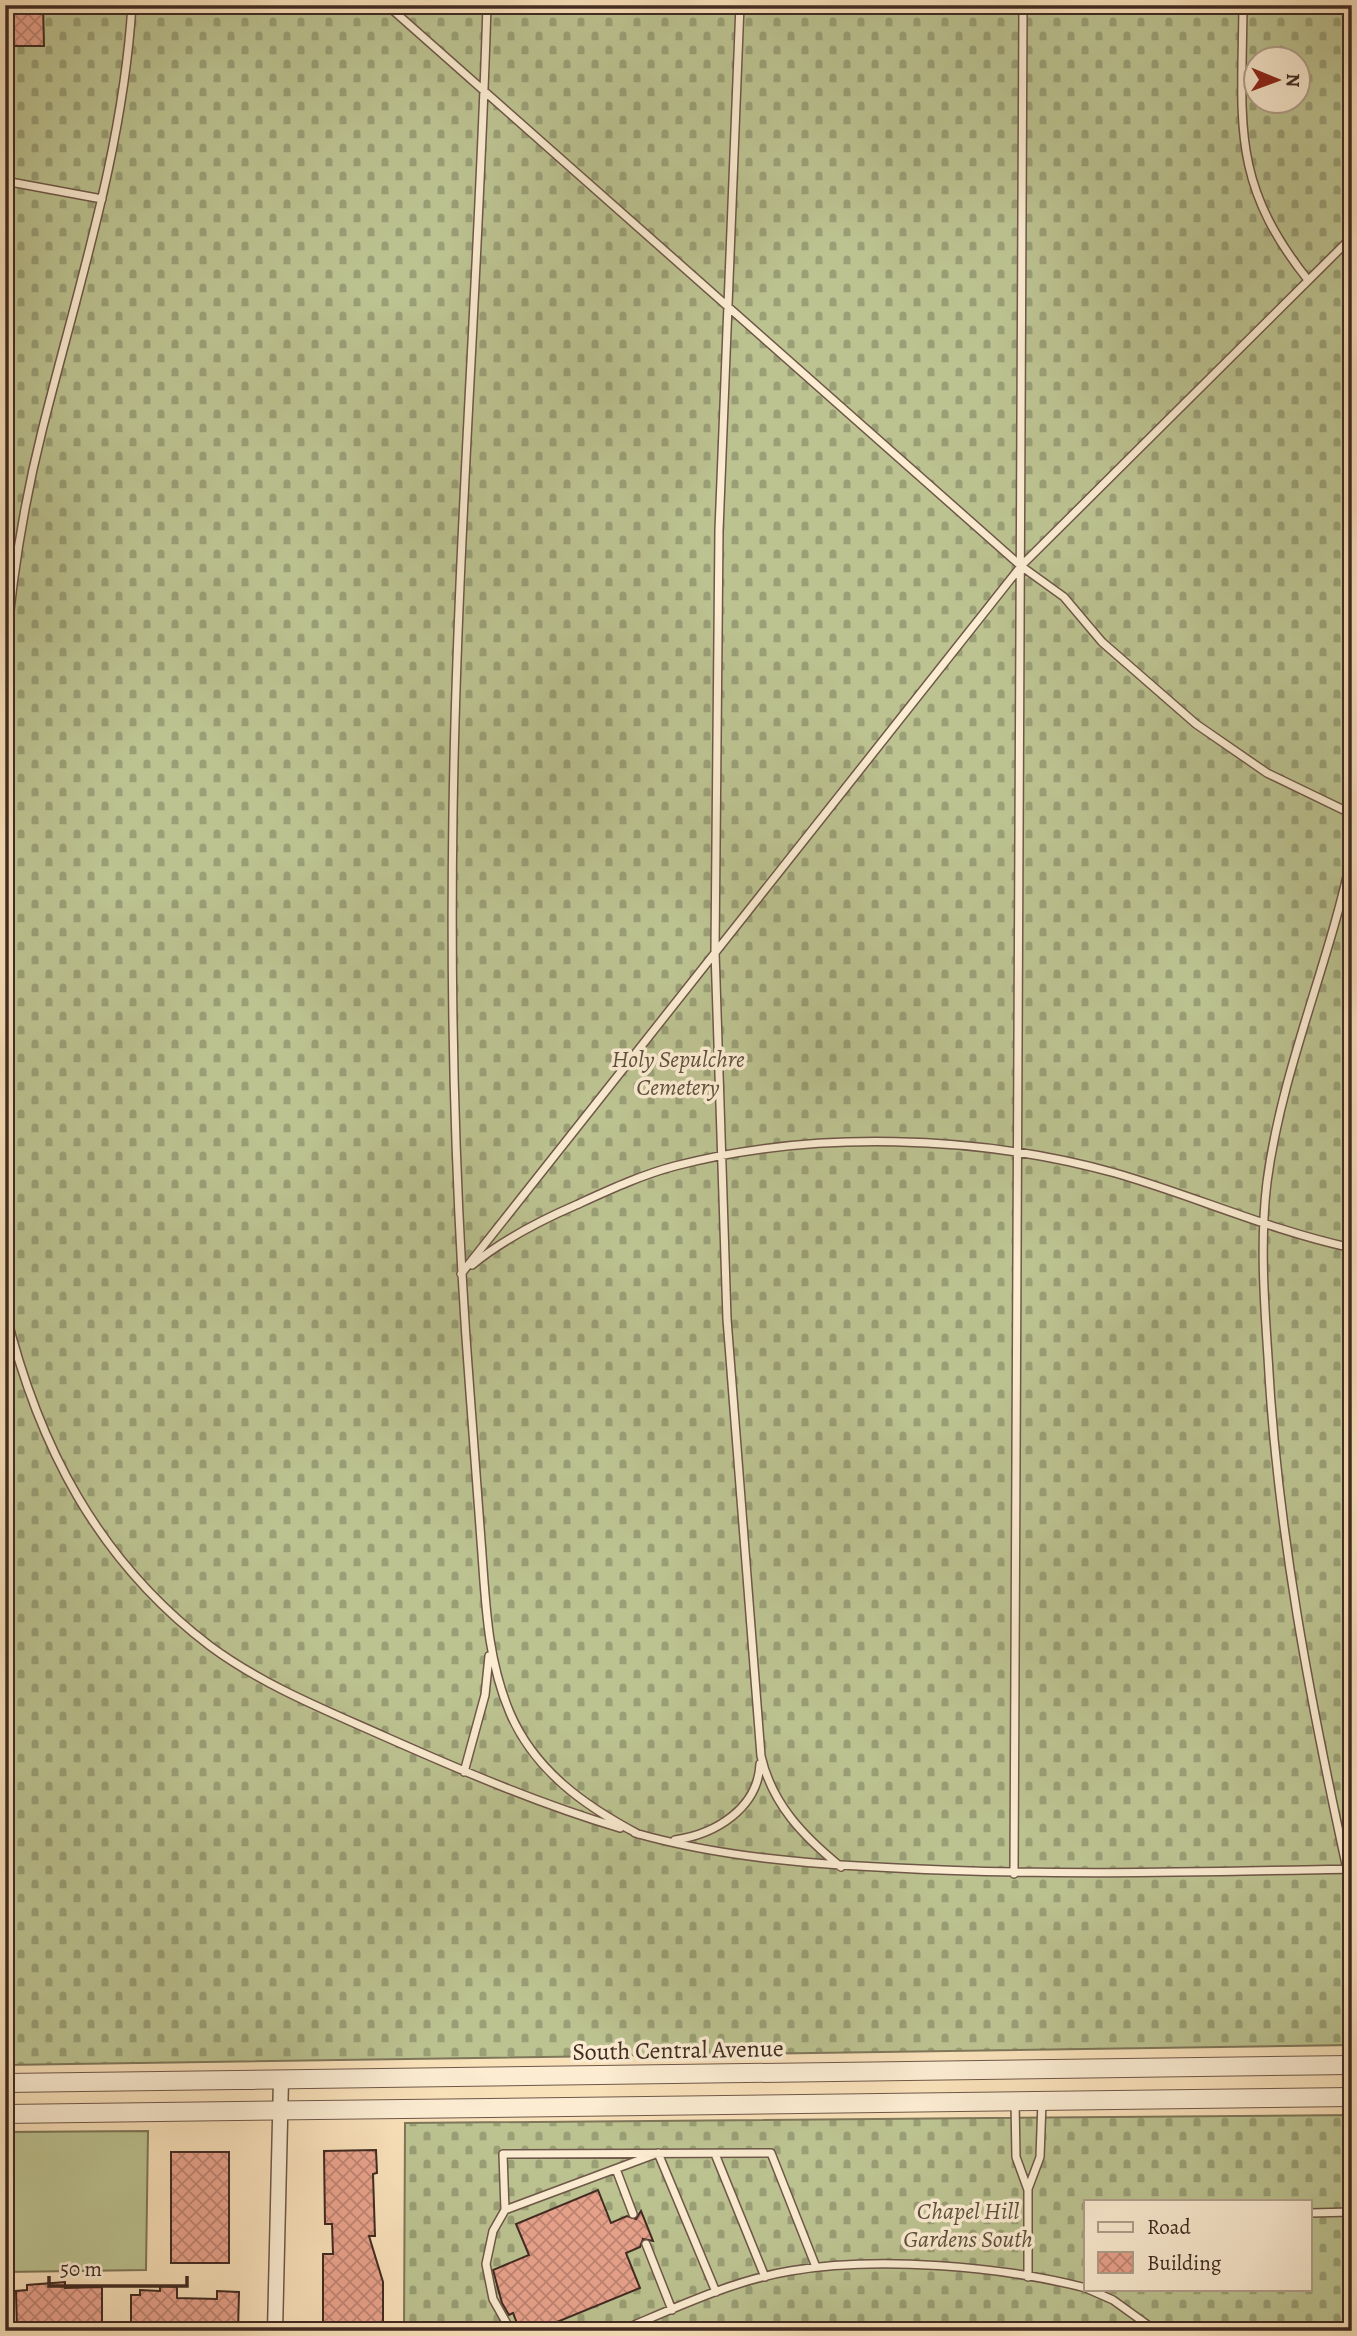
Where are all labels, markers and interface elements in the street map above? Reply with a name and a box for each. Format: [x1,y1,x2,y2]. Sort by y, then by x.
north arrow [1242,46,1312,116]
text: N [1280,73,1306,88]
park label: Holy Sepulchre Cemetery [611,1043,745,1103]
street label: South Central Avenue [572,2032,784,2068]
park label: Chapel Hill Gardens South [903,2195,1033,2255]
legend [1084,2200,1312,2290]
text: Road [1147,2213,1191,2241]
scale bar [49,2245,187,2289]
text: Building [1147,2249,1222,2277]
text: 50 m [60,2255,102,2283]

